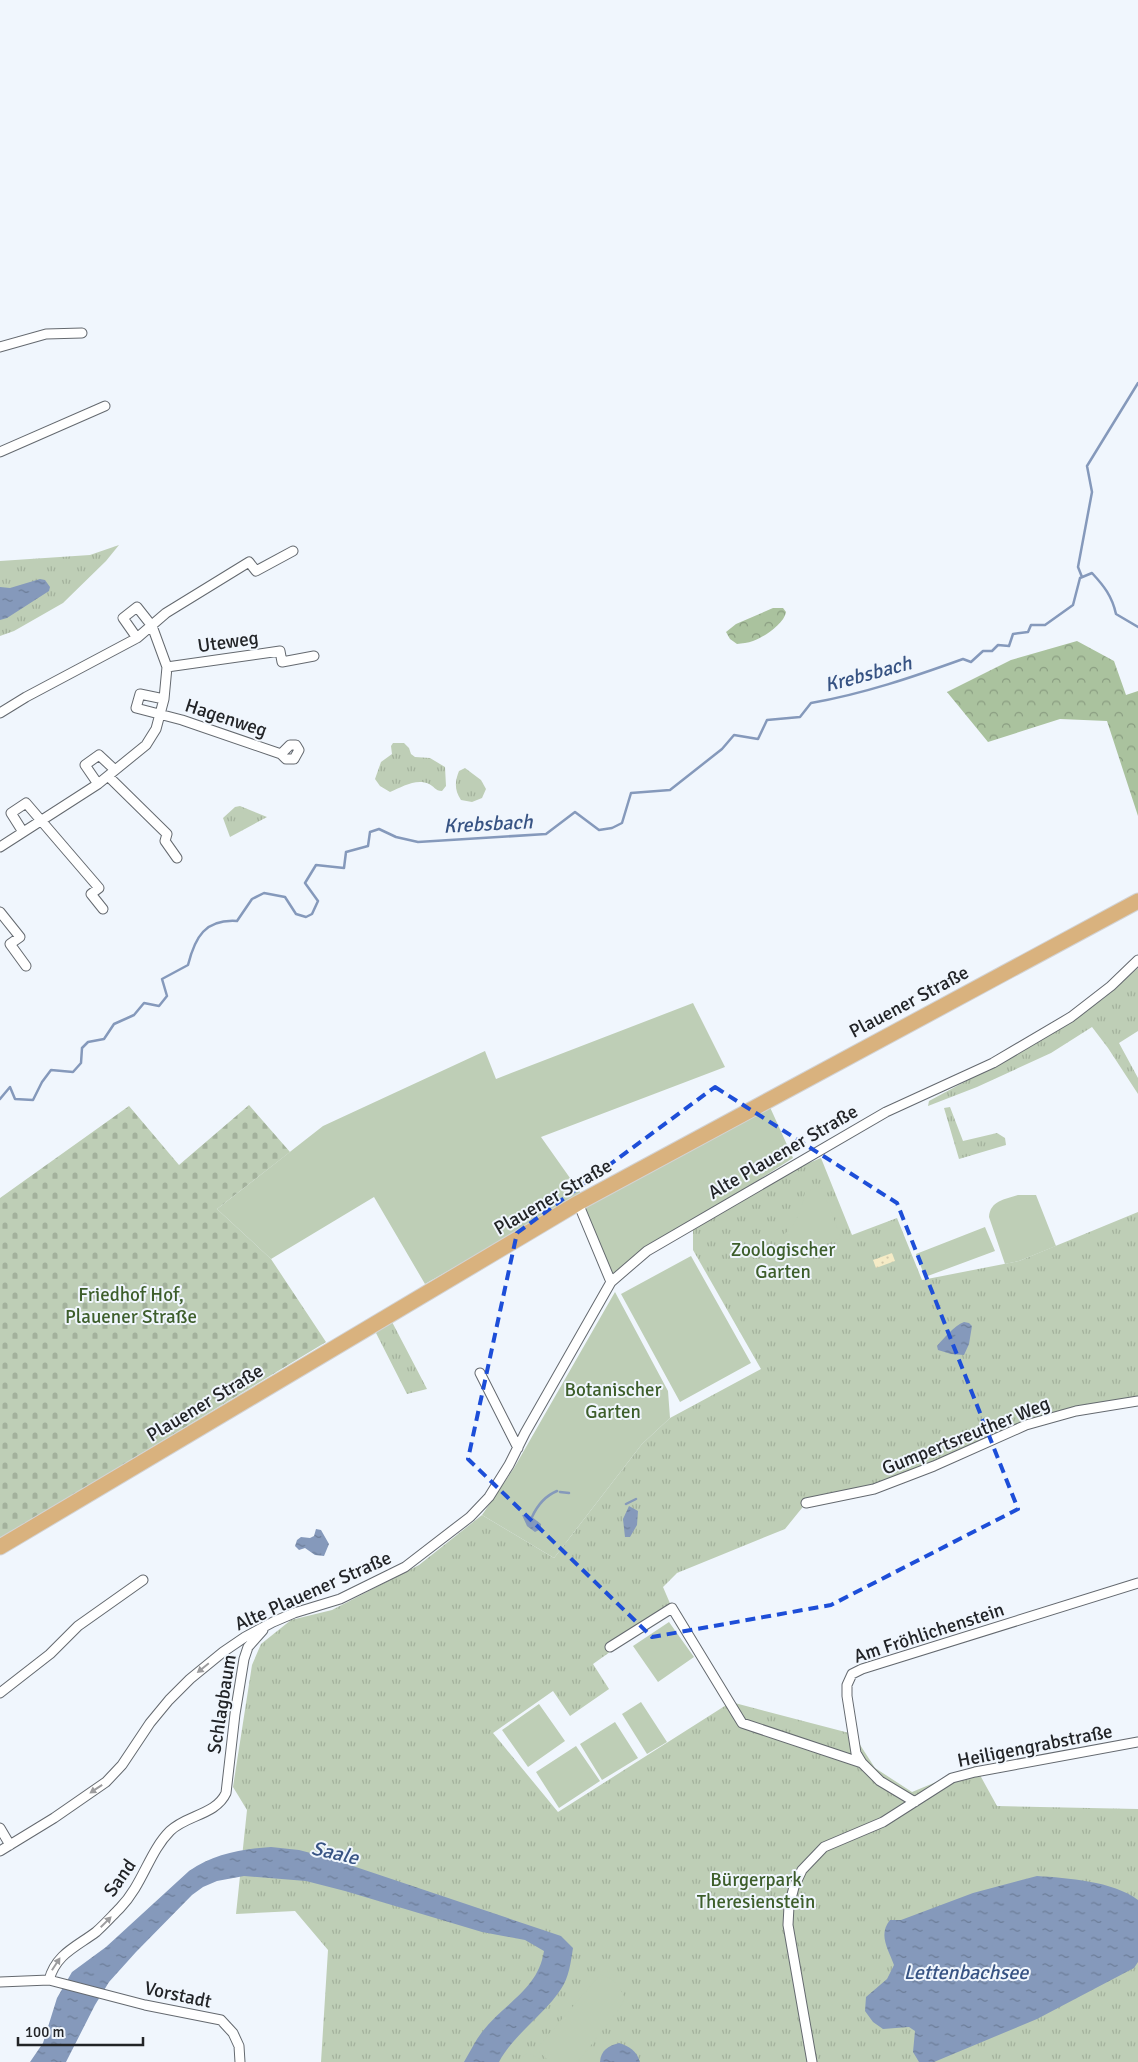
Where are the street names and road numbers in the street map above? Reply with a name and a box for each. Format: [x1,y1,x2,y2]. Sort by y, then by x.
street label: Uteweg [196,626,260,658]
street label: Hagenweg [182,693,270,743]
street label: Plauener Straße [845,960,973,1044]
street label: Alte Plauener Straße [704,1099,862,1205]
street label: Plauener Straße [490,1154,616,1240]
street label: Plauener Straße [142,1359,268,1447]
street label: Gumpertsreuther Weg [879,1391,1053,1481]
street label: Alte Plauener Straße [231,1546,395,1636]
street label: Am Fröhlichenstein [851,1597,1007,1669]
street label: Schlagbaum [202,1653,242,1755]
street label: Heiligengrabstraße [955,1719,1115,1773]
street label: Sand [99,1854,141,1902]
street label: Vorstadt [142,1976,214,2014]

